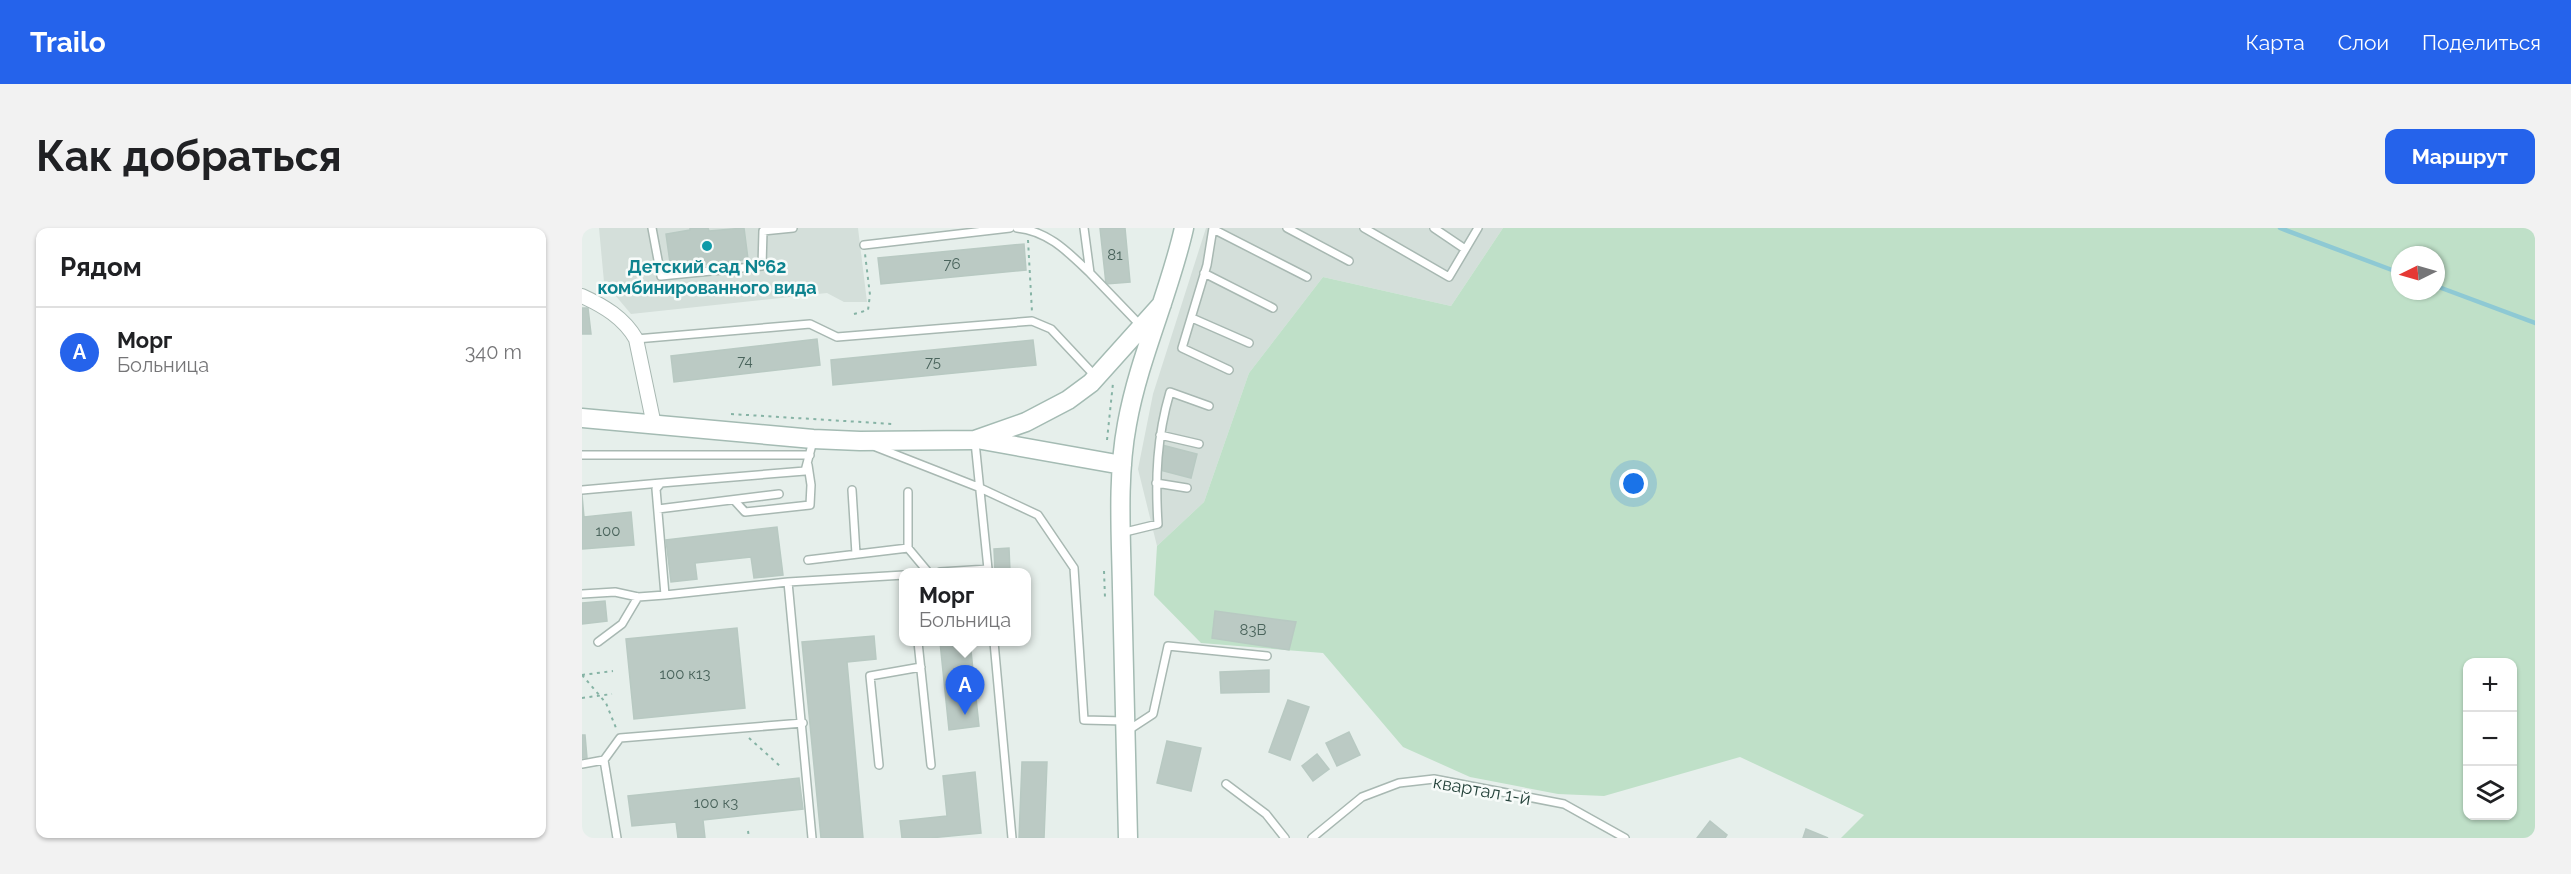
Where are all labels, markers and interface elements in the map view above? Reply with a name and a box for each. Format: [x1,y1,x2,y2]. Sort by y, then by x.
text: Trailo [30,26,106,59]
text: Карта [2246,30,2305,55]
text: Слои [2338,30,2389,55]
text: Поделиться [2422,30,2541,55]
button: Маршрут [2385,129,2535,184]
text: Как добраться [36,132,342,181]
marker: Детский сад №62 комбинированного вида [700,239,714,253]
house number: 81 [1107,246,1123,264]
north arrow [2391,246,2445,300]
text: Рядом [60,252,142,282]
house number: 76 [943,255,961,273]
place label: Детский сад №62 комбинированного вида [597,256,817,298]
text: Морг [117,327,172,353]
text: A [73,340,86,364]
text: 340 m [465,340,522,364]
house number: 74 [737,352,753,370]
text: Больница [117,353,209,377]
house number: 75 [925,353,941,371]
your location [1619,469,1648,498]
house number: 100 [596,522,620,540]
popup [899,568,1031,646]
text: Морг [919,582,974,608]
text: Больница [919,608,1011,632]
house number: 83В [1240,621,1266,639]
map controls [2463,658,2517,820]
button: + [2463,658,2517,712]
house number: 100 к13 [660,665,710,683]
pin: A [946,666,985,715]
button: − [2463,712,2517,766]
button: layers [2463,766,2517,820]
street label: квартал 1-й [1431,771,1533,809]
house number: 100 к3 [694,794,738,812]

